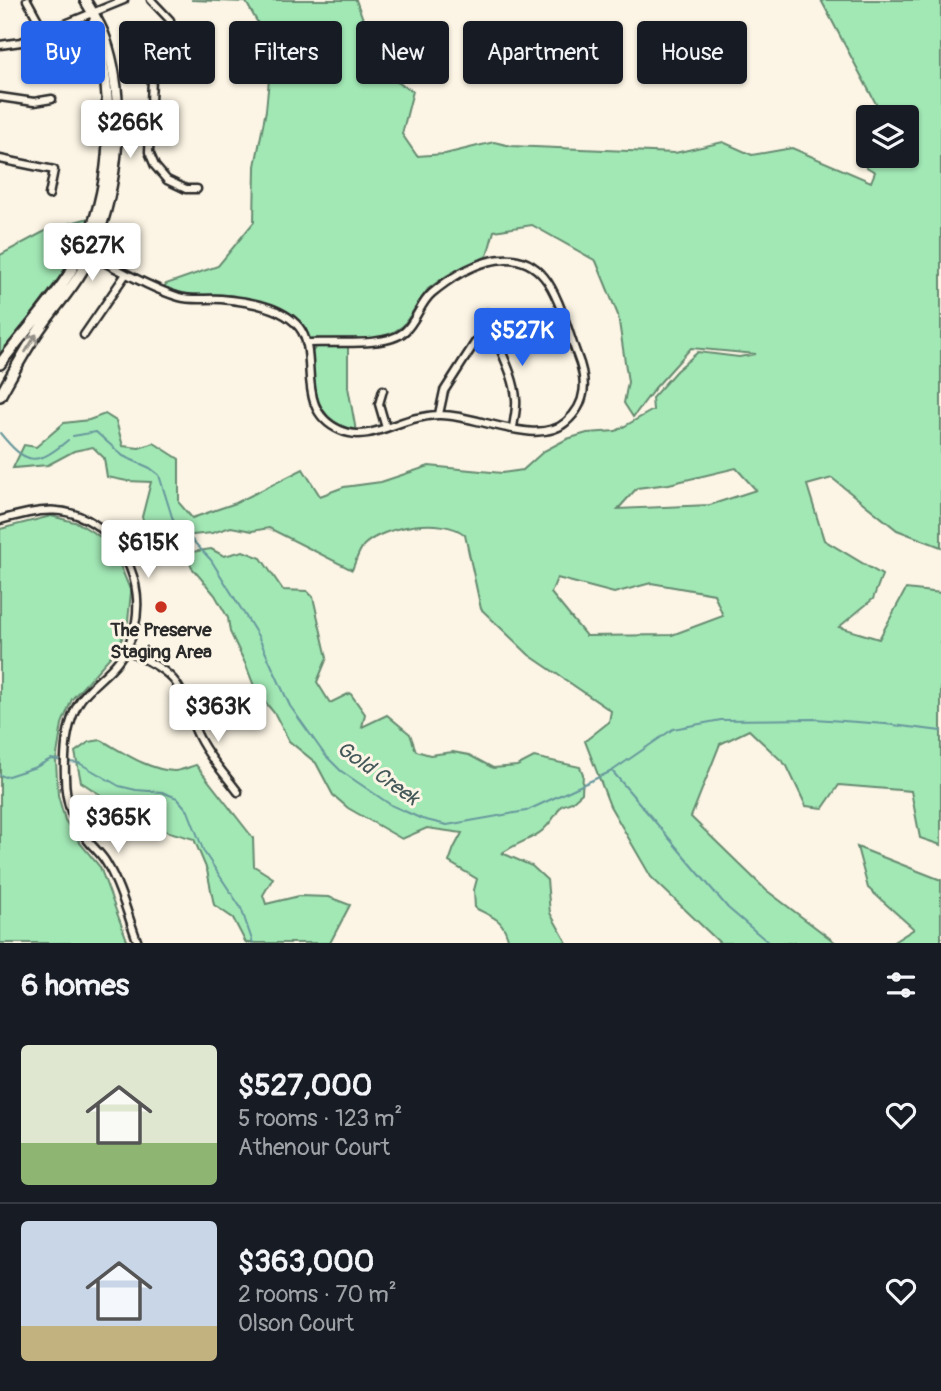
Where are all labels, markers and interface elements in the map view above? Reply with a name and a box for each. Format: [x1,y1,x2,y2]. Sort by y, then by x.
chip: Buy [21,21,105,84]
chip: Rent [119,21,215,84]
chip: Filters [229,21,342,84]
chip: New [356,21,449,84]
chip: Apartment [463,21,623,84]
chip: House [637,21,747,84]
pin: $266K [81,100,179,160]
map controls [856,105,919,168]
button: layers [856,105,919,168]
text: $266K [97,108,163,137]
pin: $627K [43,224,141,283]
text: $627K [60,231,124,260]
pin: $527K [473,308,571,368]
text: $527K [490,316,554,345]
one-way arrow [24,333,38,353]
pin: $615K [99,520,197,580]
text: $615K [117,528,179,557]
marker: The Preserve Staging Area [153,599,169,615]
place label: The Preserve Staging Area [109,618,212,664]
pin: $363K [169,684,267,744]
text: $363K [185,692,251,721]
water label: Gold Creek [331,735,426,813]
pin: $365K [69,796,167,855]
text: $365K [85,803,151,832]
icon: filters [882,966,920,1004]
text: 6 homes [21,967,129,1004]
text: $527,000 [238,1067,372,1104]
icon: home [77,1073,161,1157]
icon: heart [882,1096,920,1134]
text: 5 rooms · 123 m² [238,1104,402,1133]
text: Athenour Court [238,1133,390,1162]
text: $363,000 [238,1243,374,1280]
icon: home [77,1249,161,1333]
icon: heart [882,1272,920,1310]
text: 2 rooms · 70 m² [238,1280,397,1309]
text: Olson Court [238,1309,354,1338]

